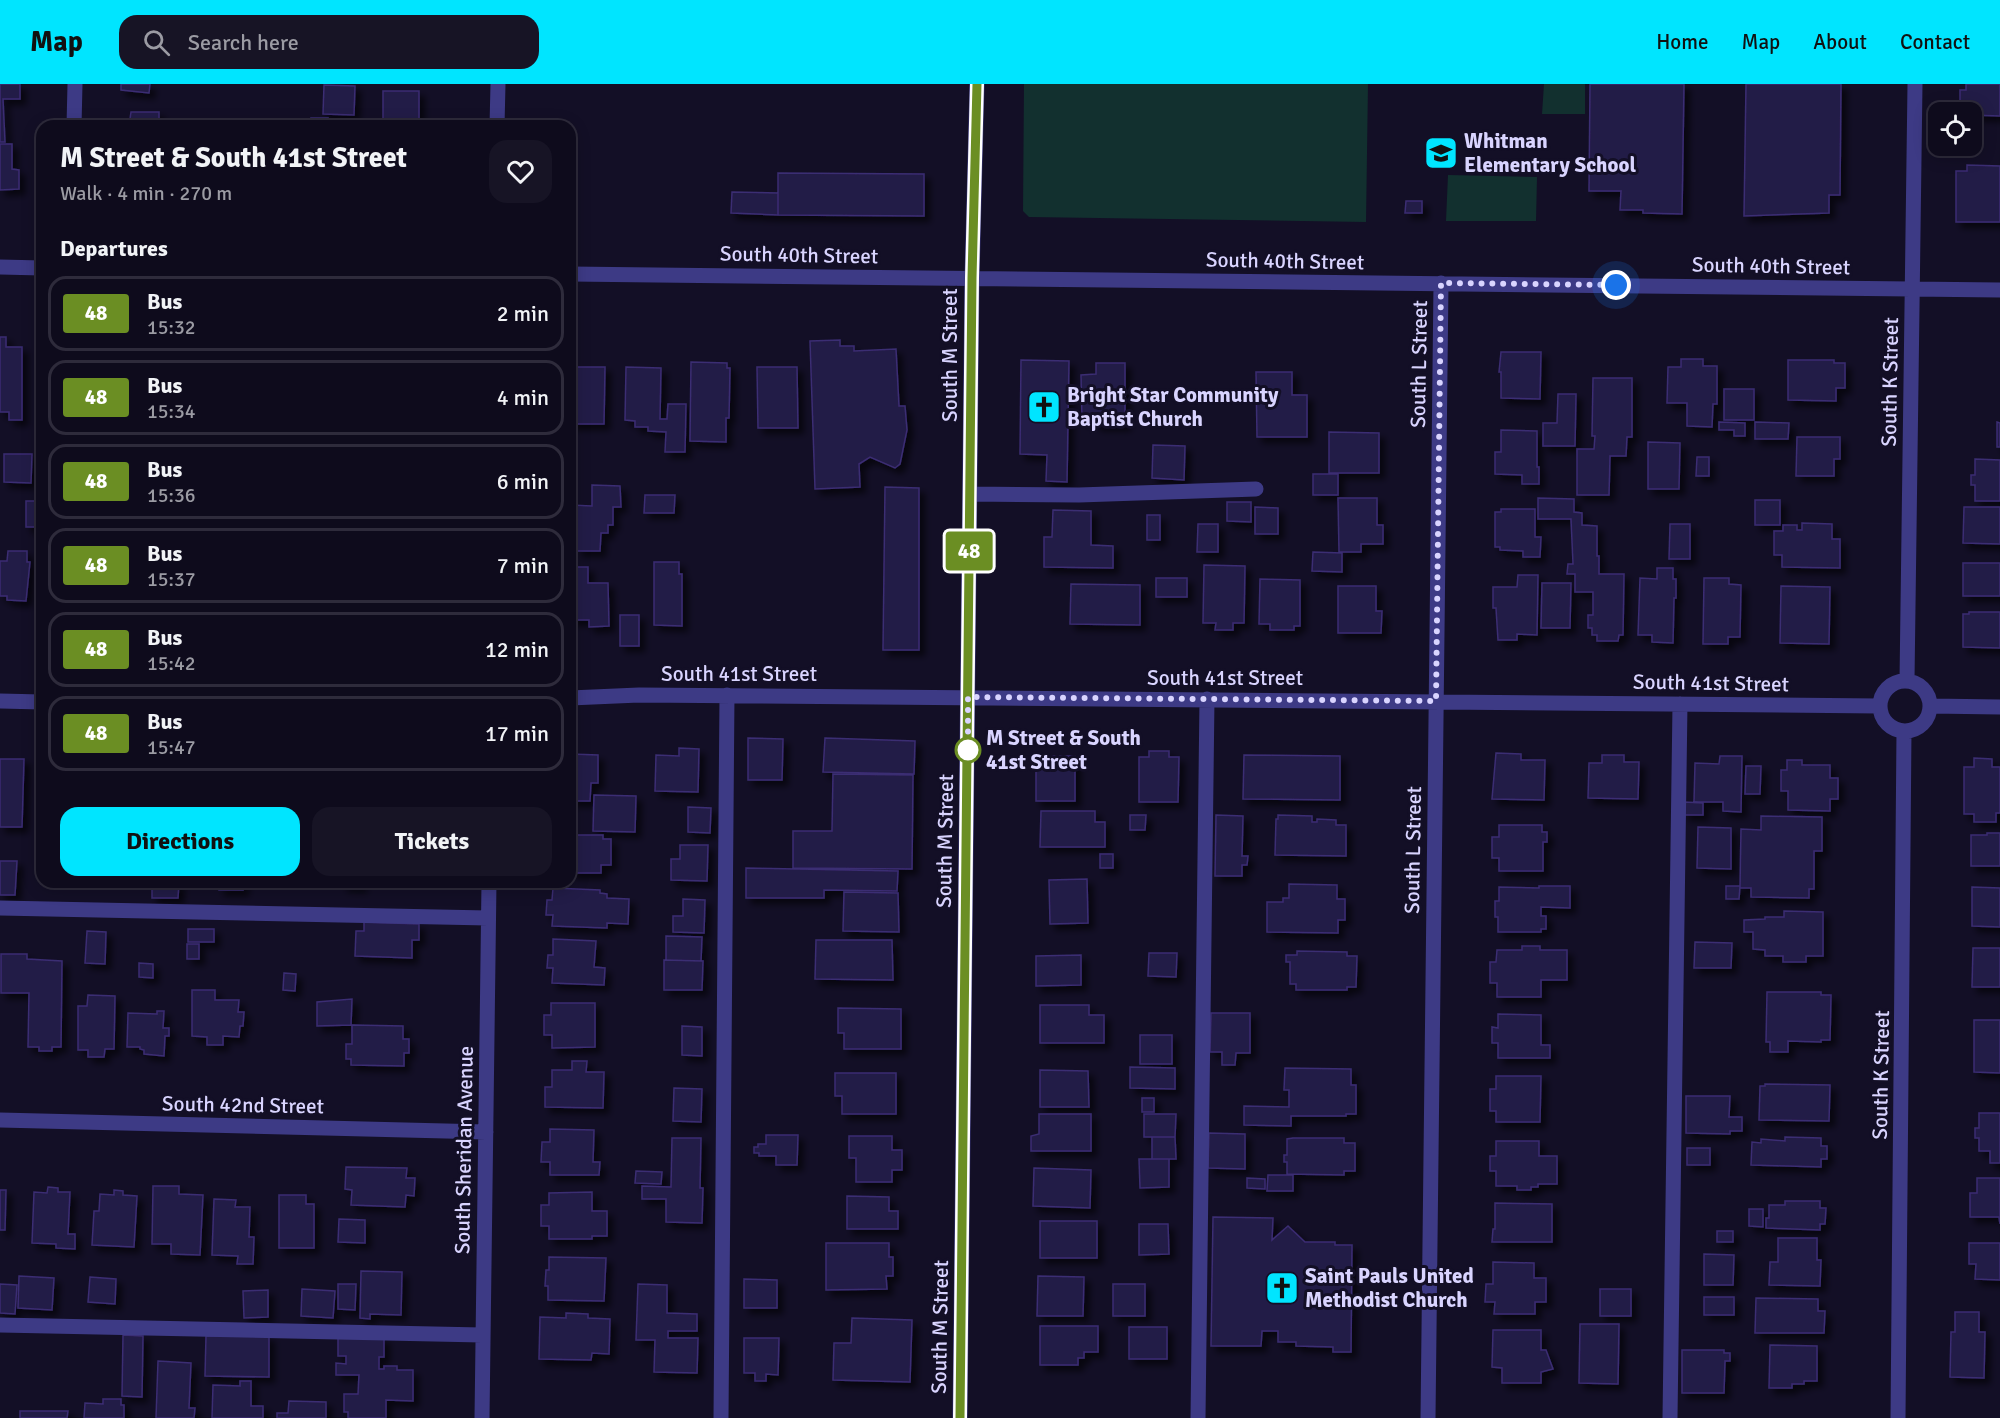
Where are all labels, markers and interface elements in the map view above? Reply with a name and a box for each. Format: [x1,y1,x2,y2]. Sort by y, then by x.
search box [119,15,539,69]
text: Map [30,25,83,59]
icon: search [140,26,173,59]
text: Search here [188,29,299,56]
text: Home [1656,29,1709,55]
text: Map [1742,29,1780,55]
text: About [1813,29,1867,55]
text: Contact [1900,29,1970,55]
map controls [1928,102,1982,156]
button: locate [1928,102,1982,156]
place label: Whitman Elementary School [1464,128,1636,178]
school or university icon: Whitman Elementary School [1423,135,1459,171]
button: heart [489,140,552,203]
text: M Street & South 41st Street [60,141,407,175]
text: Walk · 4 min · 270 m [60,181,232,206]
text: Departures [60,235,168,262]
street label: South 40th Street [720,241,878,269]
street label: South 40th Street [1206,247,1364,275]
street label: South 40th Street [1692,252,1850,280]
your location [1601,270,1631,300]
text: Bus [147,288,182,315]
street label: South M Street [937,288,963,422]
text: 48 [85,300,107,326]
text: 2 min [497,300,549,327]
street label: South L Street [1405,300,1433,428]
text: 15:32 [147,315,196,340]
street label: South K Street [1876,317,1904,447]
text: Bus [147,372,182,399]
place label: Bright Star Community Baptist Church [1067,382,1279,432]
text: 48 [85,384,107,410]
text: 4 min [497,384,549,411]
church icon: Bright Star Community Baptist Church [1026,389,1062,425]
text: 15:34 [147,399,196,424]
text: Bus [147,456,182,483]
text: 48 [85,468,107,494]
text: 6 min [497,468,549,495]
text: 15:36 [147,483,196,508]
line badge: 48 [942,532,996,570]
text: 48 [958,538,980,564]
text: Bus [147,540,182,567]
text: 48 [85,552,107,578]
text: 7 min [497,552,549,579]
text: 15:37 [147,567,196,592]
text: Bus [147,624,182,651]
text: 48 [85,636,107,662]
text: 12 min [485,636,549,663]
text: 15:42 [147,651,196,676]
street label: South 41st Street [661,661,817,687]
street label: South 41st Street [1147,665,1303,691]
street label: South 41st Street [1633,669,1789,697]
text: Bus [147,708,182,735]
text: 48 [85,720,107,746]
text: 17 min [485,720,549,747]
place label: M Street & South 41st Street [986,725,1141,775]
text: 15:47 [147,735,196,760]
marker: M Street & South 41st Street [955,737,981,763]
street label: South M Street [931,774,959,908]
street label: South L Street [1399,786,1427,914]
button: Directions [60,807,300,876]
button: Tickets [312,807,552,876]
street label: South K Street [1867,1010,1895,1140]
street label: South Sheridan Avenue [449,1046,479,1254]
street label: South 42nd Street [162,1091,324,1119]
street label: South M Street [926,1260,954,1394]
place label: Saint Pauls United Methodist Church [1305,1263,1474,1313]
church icon: Saint Pauls United Methodist Church [1264,1270,1300,1306]

